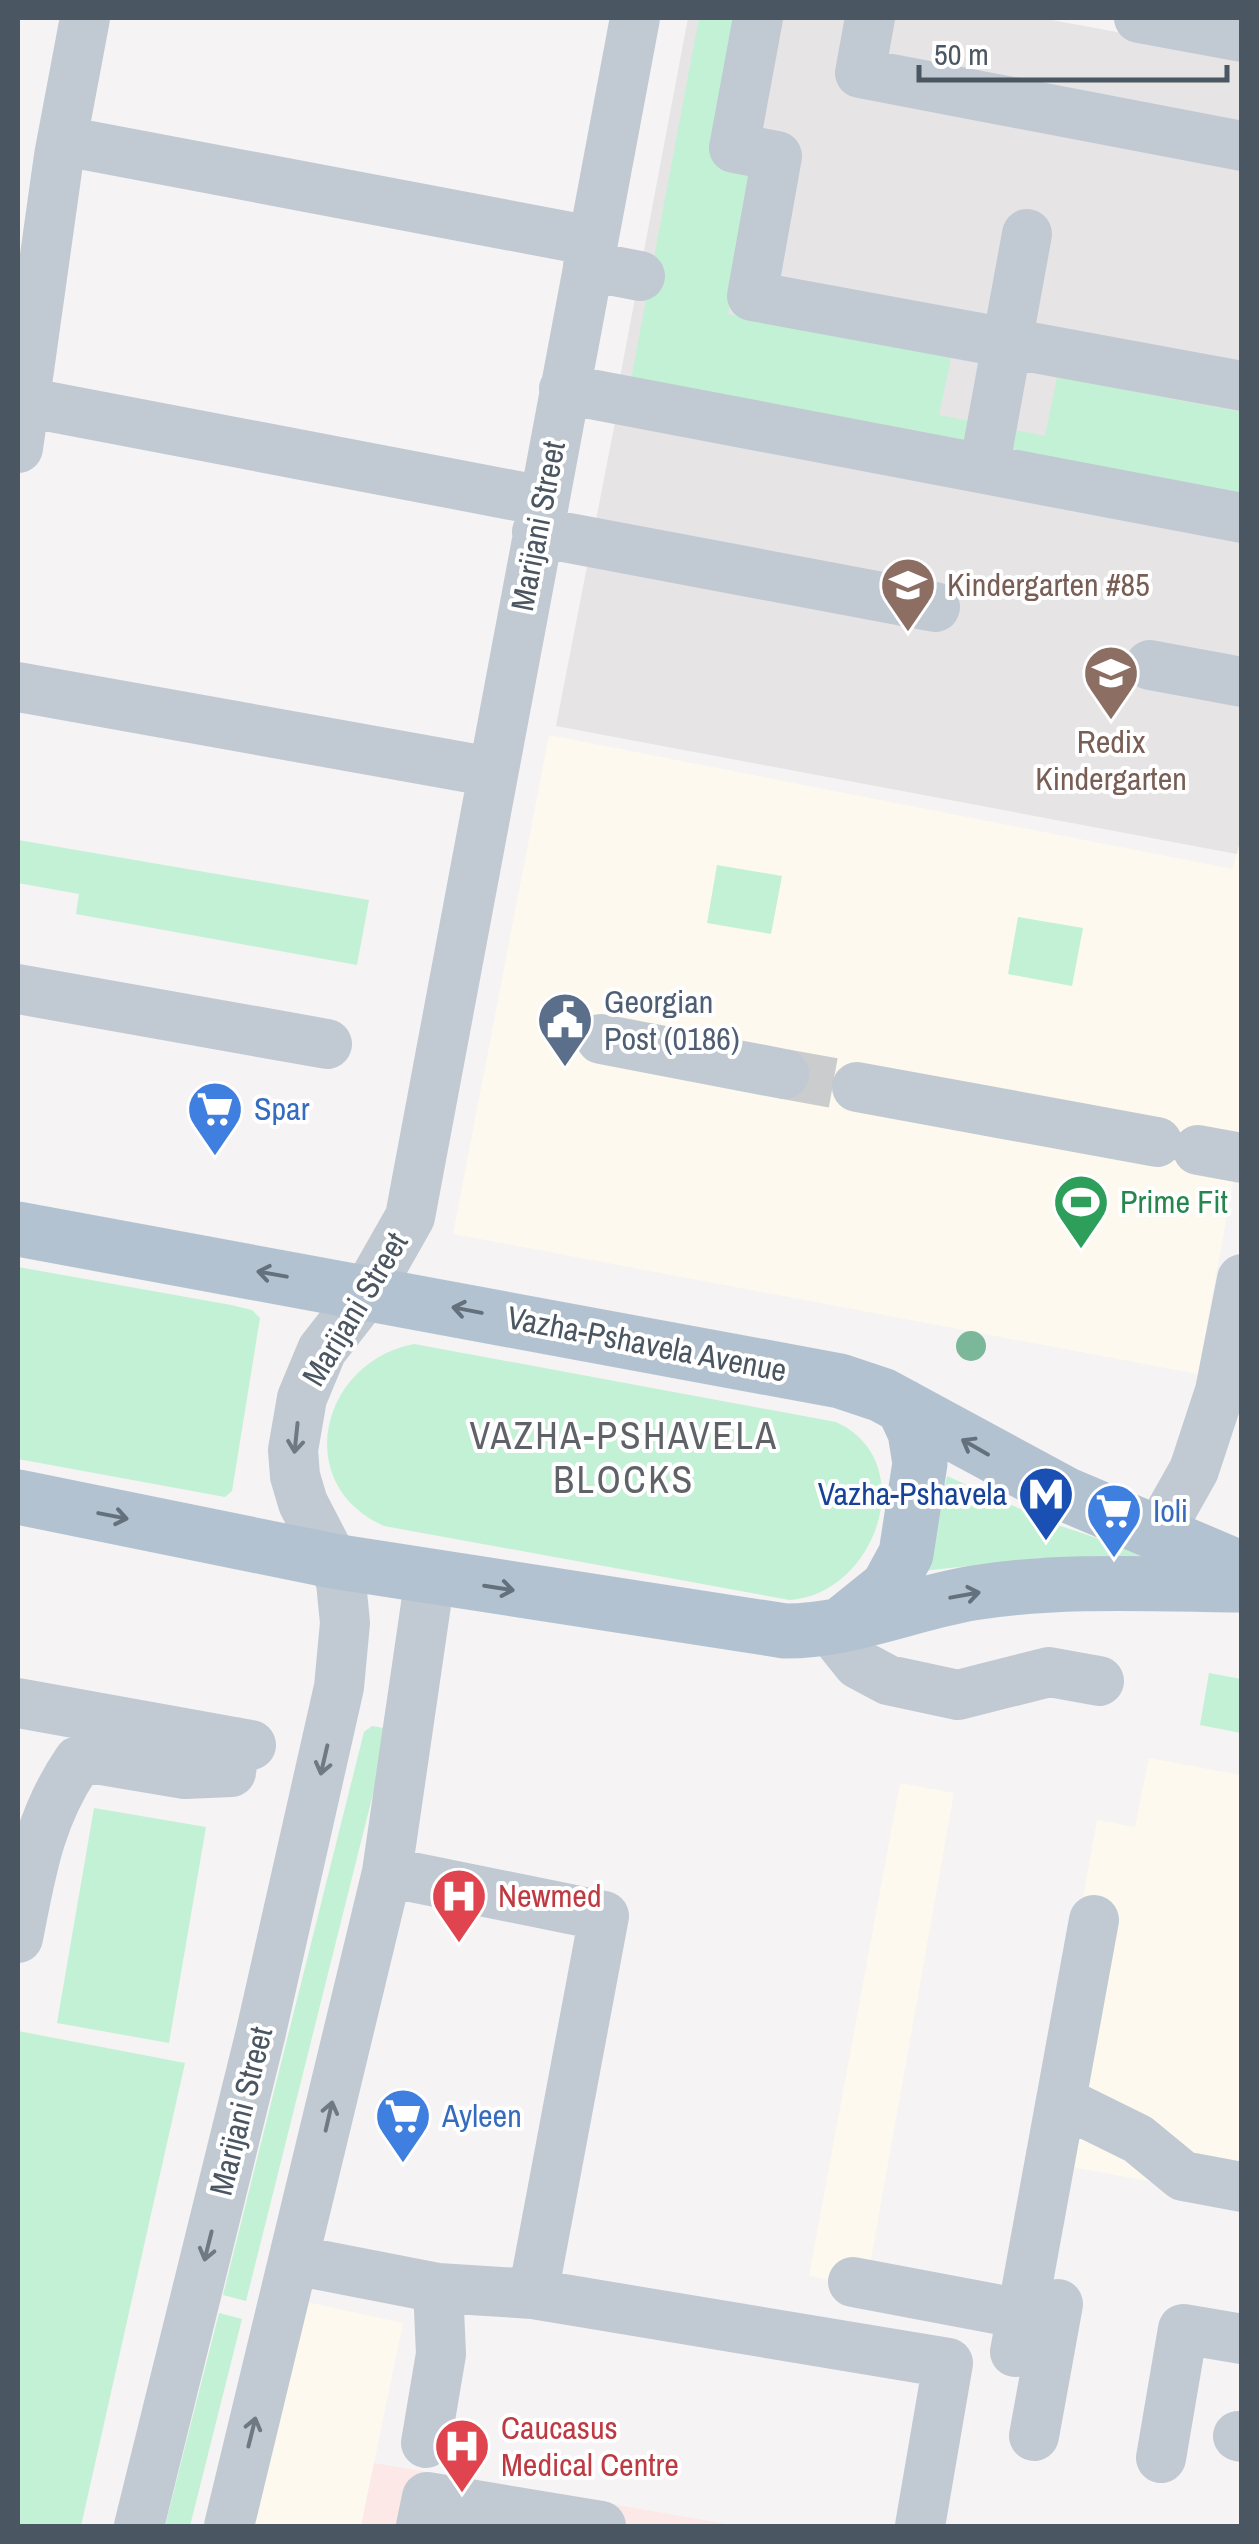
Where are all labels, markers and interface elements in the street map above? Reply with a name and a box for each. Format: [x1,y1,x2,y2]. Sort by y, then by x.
scale bar [919,20,1226,82]
text: 50 m [934,34,989,74]
street label: Marijani Street [500,437,575,614]
school or university icon: Kindergarten #85 [878,555,938,634]
place label: Kindergarten #85 [947,563,1150,606]
school or university icon: Redix Kindergarten [1081,643,1141,722]
place label: Redix Kindergarten [1035,720,1187,800]
place label: Georgian Post (0186) [604,980,740,1060]
public building icon: Georgian Post (0186) [535,990,595,1069]
supermarket icon: Spar [185,1079,245,1158]
place label: Spar [254,1087,310,1130]
sports icon: Prime Fit [1051,1172,1111,1251]
place label: Prime Fit [1120,1180,1228,1223]
street label: Marijani Street [292,1224,417,1394]
one-way arrow [256,1264,289,1283]
street label: Vazha-Pshavela Avenue [504,1295,790,1392]
one-way arrow [452,1300,484,1319]
district label: VAZHA-PSHAVELA BLOCKS [469,1410,779,1505]
one-way arrow [286,1421,305,1454]
one-way arrow [961,1437,990,1457]
metro station icon: Vazha-Pshavela [1016,1464,1076,1543]
place label: Vazha-Pshavela [818,1472,1007,1515]
supermarket icon: Ioli [1084,1481,1144,1560]
place label: Ioli [1153,1489,1188,1532]
one-way arrow [96,1507,129,1526]
one-way arrow [482,1579,514,1598]
one-way arrow [948,1585,981,1604]
one-way arrow [314,1743,332,1775]
hospital icon: Newmed [429,1866,489,1945]
place label: Newmed [498,1874,602,1917]
street label: Marijani Street [199,2022,282,2200]
supermarket icon: Ayleen [373,2086,433,2165]
place label: Ayleen [441,2094,522,2137]
one-way arrow [321,2101,339,2133]
one-way arrow [198,2229,216,2261]
place label: Caucasus Medical Centre [501,2406,679,2486]
hospital icon: Caucasus Medical Centre [432,2416,492,2495]
one-way arrow [244,2417,262,2449]

